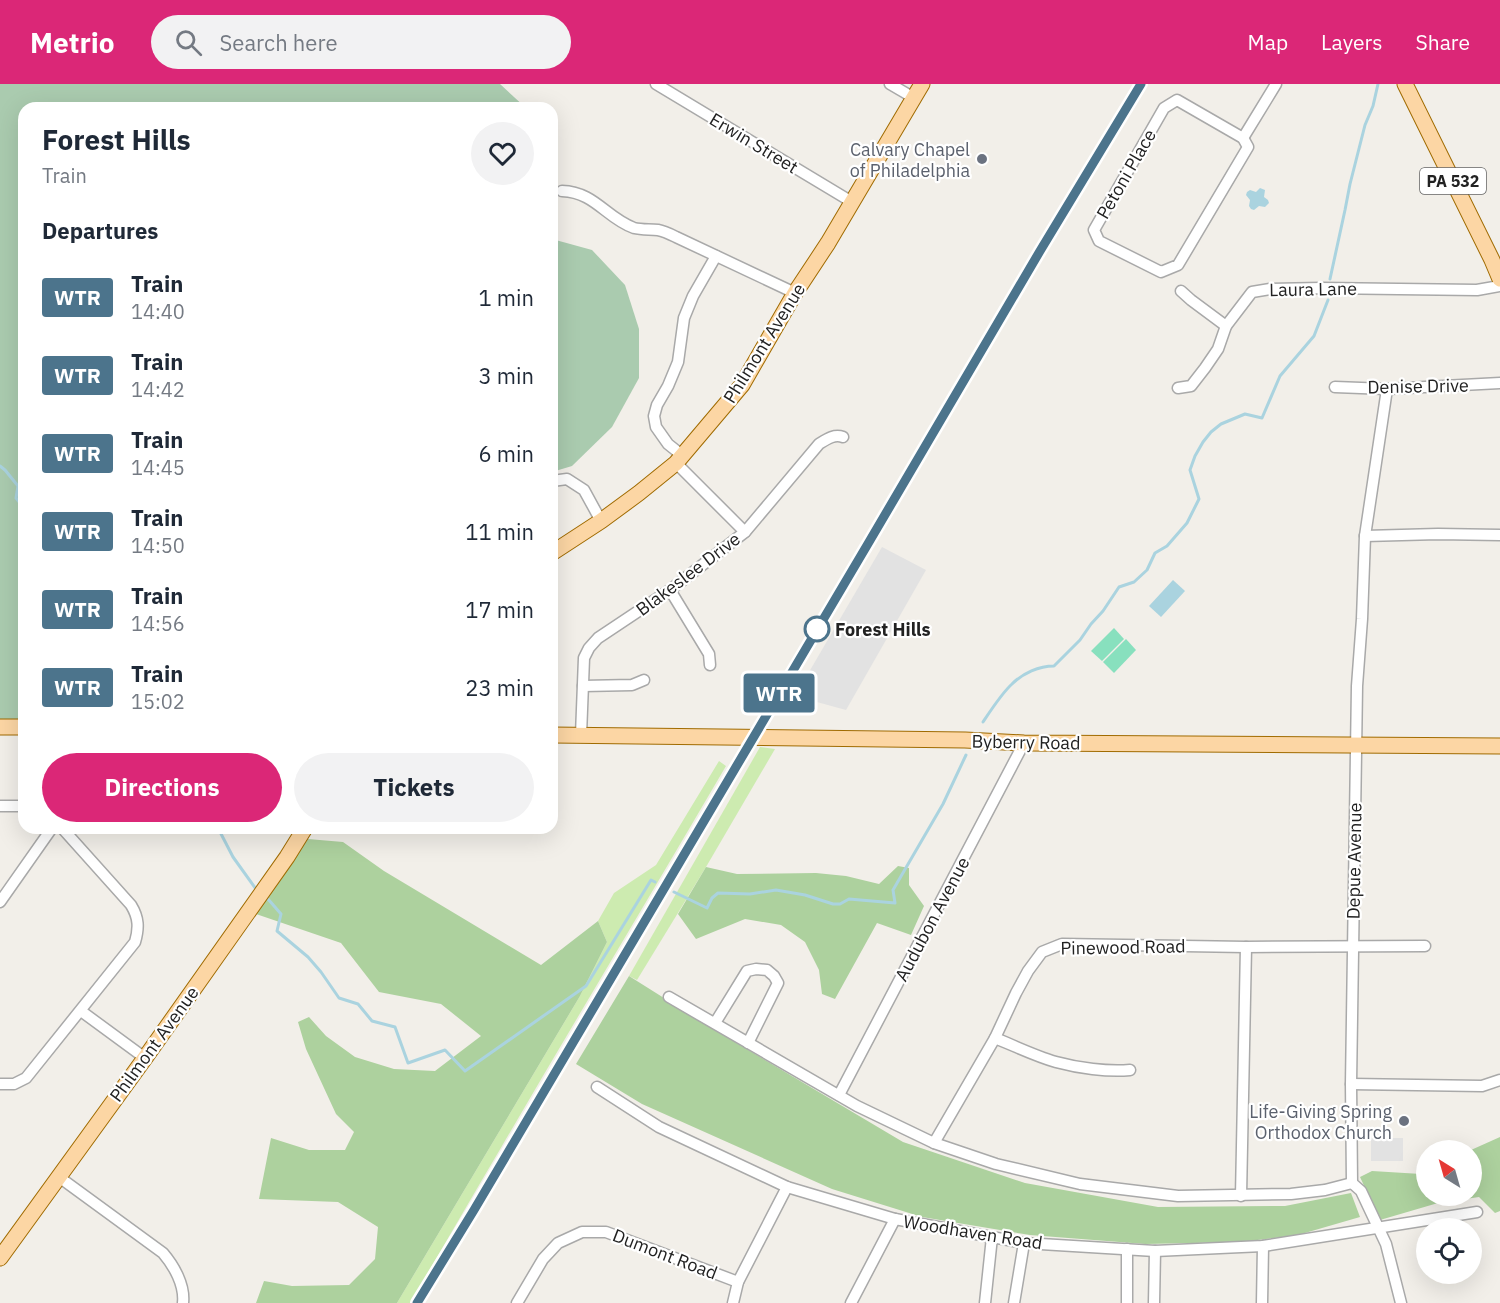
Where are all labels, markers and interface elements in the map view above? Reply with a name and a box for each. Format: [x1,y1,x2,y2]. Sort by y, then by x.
search box [151,15,571,69]
text: Metrio [30,24,115,61]
icon: search [172,26,205,59]
text: Search here [220,28,337,57]
text: Map [1248,28,1288,56]
text: Layers [1321,28,1383,56]
text: Share [1416,28,1470,56]
street label: Erwin Street [705,108,803,178]
text: Forest Hills [42,121,191,158]
button: heart [471,122,534,185]
street label: Petoni Place [1091,125,1161,223]
place label: Calvary Chapel of Philadelphia [850,138,970,182]
marker: Calvary Chapel of Philadelphia [975,152,989,166]
text: Train [42,162,87,189]
road number: PA 532 [1420,168,1486,194]
text: Departures [42,216,158,245]
text: Train [131,269,183,298]
street label: Laura Lane [1269,277,1357,301]
street label: Philmont Avenue [718,279,810,407]
text: WTR [54,283,101,311]
text: 1 min [478,283,534,312]
text: 14:40 [131,298,185,325]
text: Train [131,347,183,376]
text: WTR [54,361,101,389]
text: 3 min [478,361,534,390]
street label: Denise Drive [1367,374,1469,398]
text: 14:42 [131,376,185,403]
text: Train [131,425,183,454]
text: WTR [54,439,101,467]
text: 6 min [478,439,534,468]
text: 14:45 [131,454,185,481]
text: Train [131,503,183,532]
text: WTR [54,517,101,545]
text: 11 min [465,517,534,546]
street label: Blakeslee Drive [631,527,745,621]
text: 14:50 [131,532,185,559]
text: Train [131,581,183,610]
text: WTR [54,595,101,623]
text: 17 min [465,595,534,624]
text: 14:56 [131,610,185,637]
marker: Forest Hills [804,616,830,642]
place label: Forest Hills [835,618,931,641]
text: Train [131,659,183,688]
text: WTR [54,673,101,701]
text: 23 min [465,673,534,702]
line badge: WTR [744,674,814,712]
text: WTR [756,679,802,707]
text: 15:02 [131,688,185,715]
street label: Byberry Road [971,730,1081,754]
button: Directions [42,753,282,822]
button: Tickets [294,753,534,822]
street label: Depue Avenue [1341,802,1367,920]
street label: Audubon Avenue [890,853,974,985]
street label: Pinewood Road [1060,934,1186,960]
street label: Philmont Avenue [104,982,204,1106]
place label: Life-Giving Spring Orthodox Church [1249,1100,1392,1144]
marker: Life-Giving Spring Orthodox Church [1397,1114,1411,1128]
north arrow [1416,1140,1482,1206]
map controls [1416,1140,1482,1284]
street label: Woodhaven Road [902,1210,1044,1254]
button: locate [1416,1218,1482,1284]
street label: Dumont Road [609,1224,721,1284]

